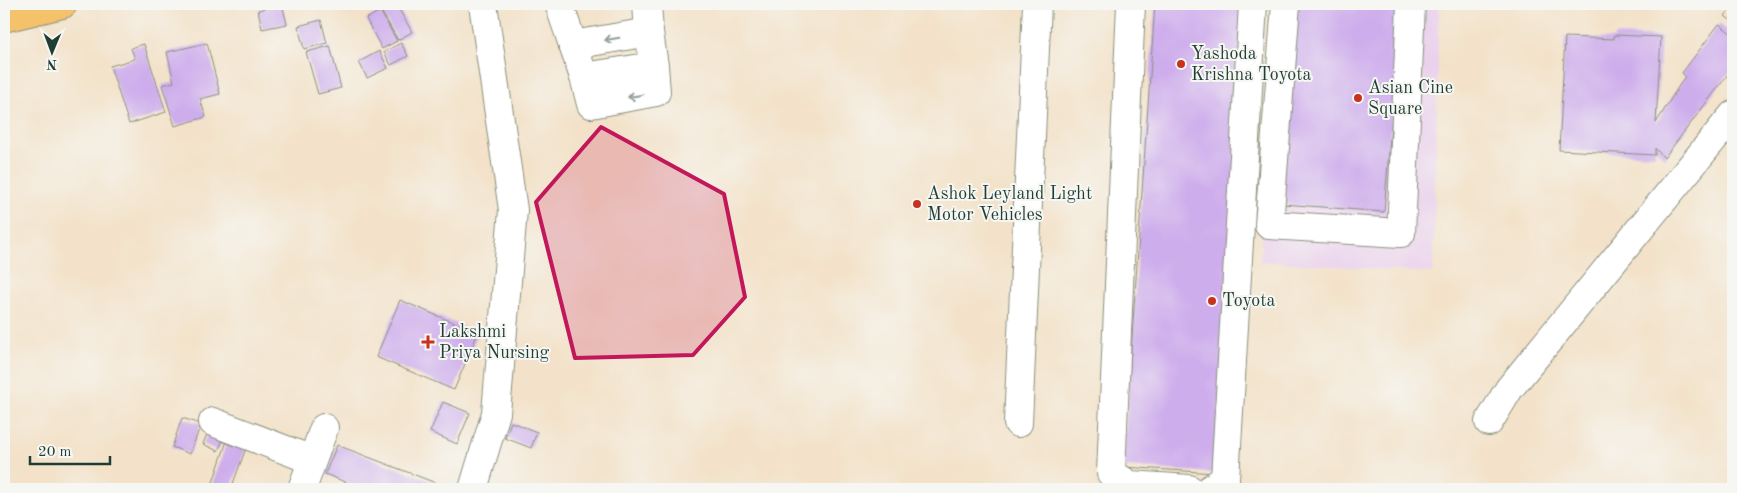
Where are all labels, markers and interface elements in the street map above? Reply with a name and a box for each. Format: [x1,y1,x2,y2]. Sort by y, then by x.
north arrow [28,28,78,78]
one-way arrow [604,34,620,44]
place label: Yashoda Krishna Toyota [1191,45,1312,84]
text: N [46,57,57,71]
marker: Yashoda Krishna Toyota [1175,58,1187,70]
place label: Asian Cine Square [1368,79,1453,118]
one-way arrow [627,92,643,102]
marker: Asian Cine Square [1352,92,1364,104]
place label: Ashok Leyland Light Motor Vehicles [927,185,1092,224]
marker: Ashok Leyland Light Motor Vehicles [911,198,923,210]
place label: Toyota [1222,292,1275,310]
marker: Toyota [1206,295,1218,307]
place label: Lakshmi Priya Nursing [439,323,550,362]
marker: Lakshmi Priya Nursing [421,335,435,349]
scale bar [30,433,110,465]
text: 20 m [38,445,72,460]

